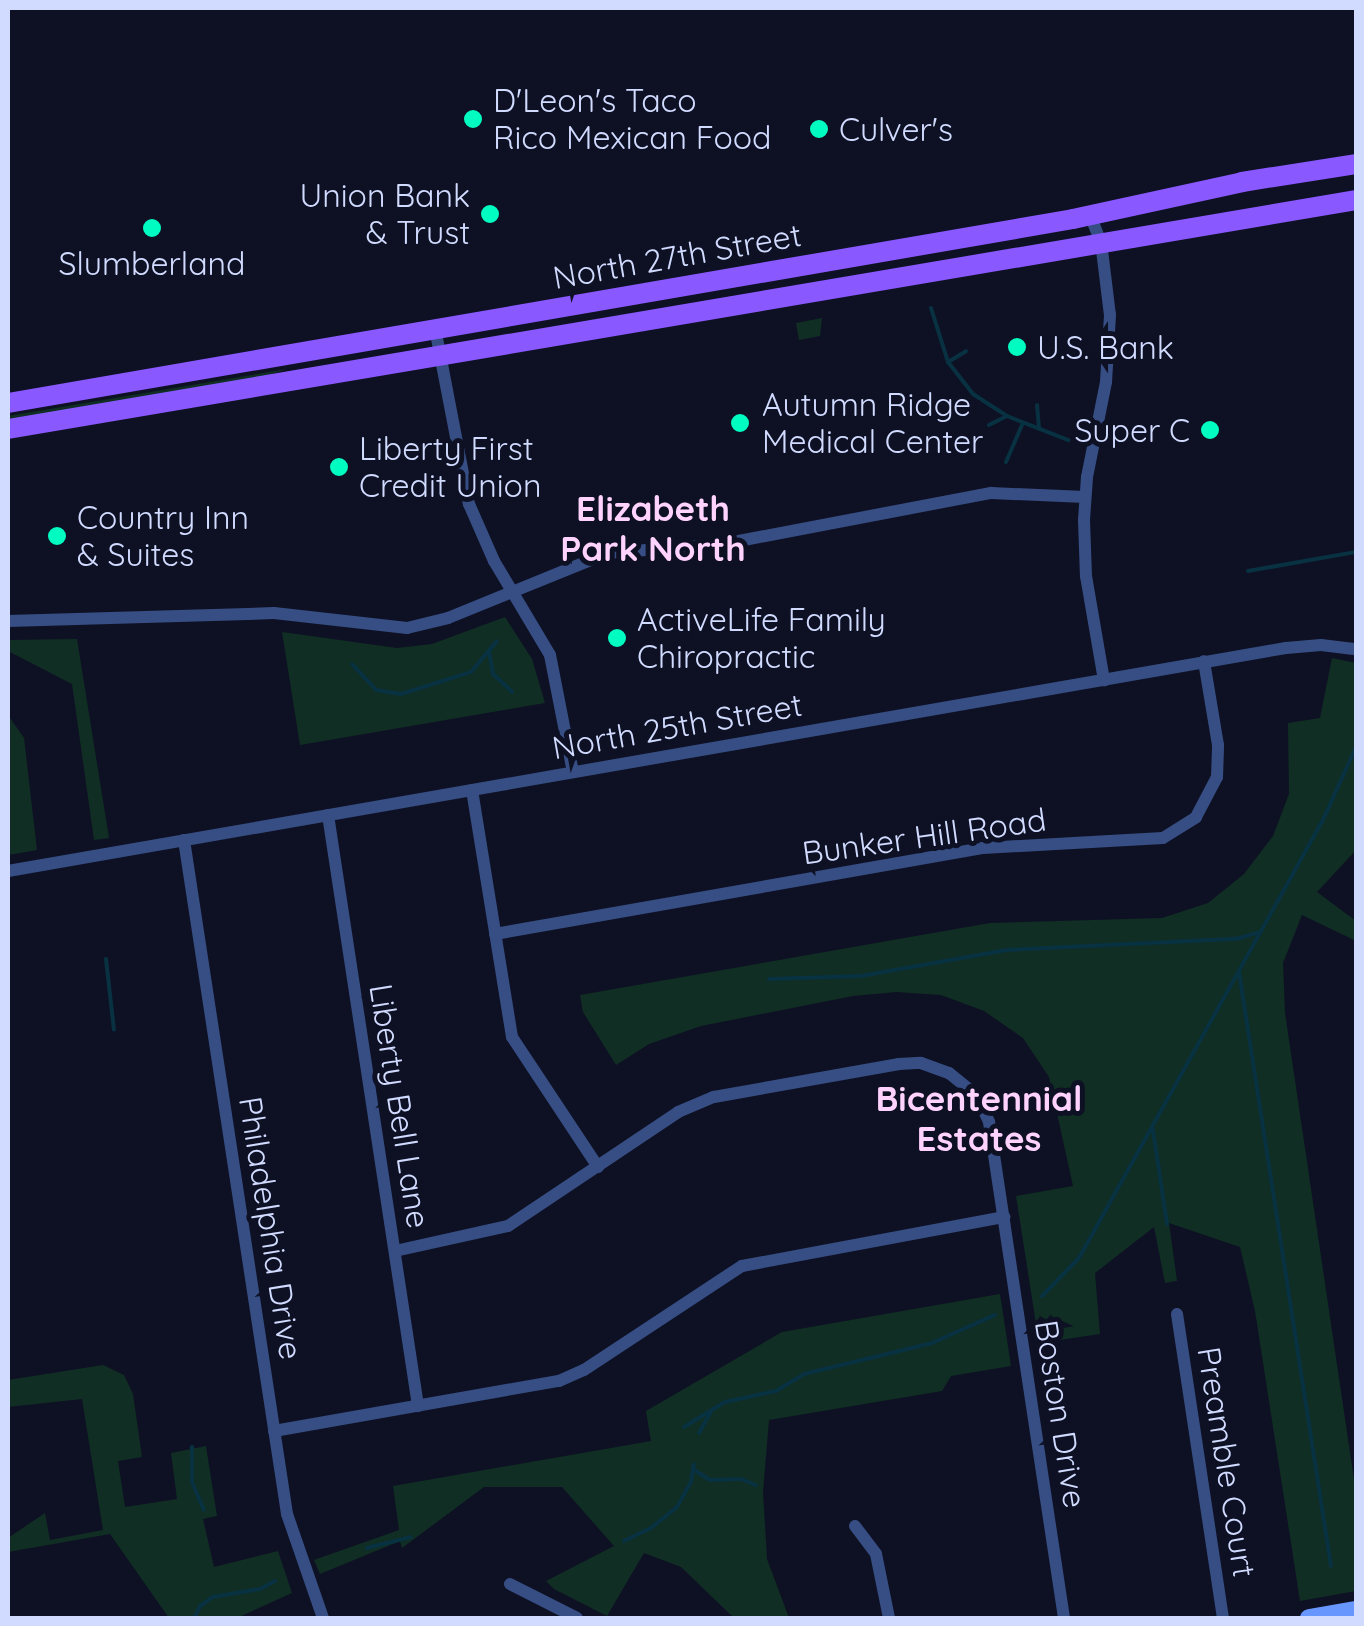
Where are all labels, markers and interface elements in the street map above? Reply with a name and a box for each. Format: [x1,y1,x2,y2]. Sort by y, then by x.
place label: D'Leon's Taco Rico Mexican Food [493,82,771,157]
marker: D'Leon's Taco Rico Mexican Food [462,108,484,130]
place label: Culver's [839,110,953,148]
marker: Culver's [808,118,830,140]
place label: Union Bank & Trust [299,177,470,252]
marker: Union Bank & Trust [479,203,501,225]
street label: North 27th Street [550,215,804,297]
marker: Slumberland [141,217,163,239]
place label: Slumberland [58,244,246,282]
place label: U.S. Bank [1037,328,1174,366]
marker: U.S. Bank [1006,336,1028,358]
place label: Autumn Ridge Medical Center [762,386,983,461]
marker: Autumn Ridge Medical Center [727,410,753,436]
place label: Super C [1074,411,1190,449]
marker: Super C [1199,419,1221,441]
place label: Liberty First Credit Union [359,430,541,505]
marker: Liberty First Credit Union [328,456,350,478]
district label: Elizabeth Park North [560,487,746,569]
place label: Country Inn & Suites [77,499,249,574]
marker: Country Inn & Suites [46,525,68,547]
place label: ActiveLife Family Chiropractic [637,601,886,676]
marker: ActiveLife Family Chiropractic [606,627,628,649]
street label: North 25th Street [549,685,805,767]
street label: Bunker Hill Road [800,800,1048,872]
street label: Liberty Bell Lane [362,981,438,1231]
district label: Bicentennial Estates [875,1077,1083,1159]
street label: Philadelphia Drive [231,1094,311,1362]
street label: Boston Drive [1027,1317,1095,1511]
street label: Preamble Court [1190,1344,1264,1580]

